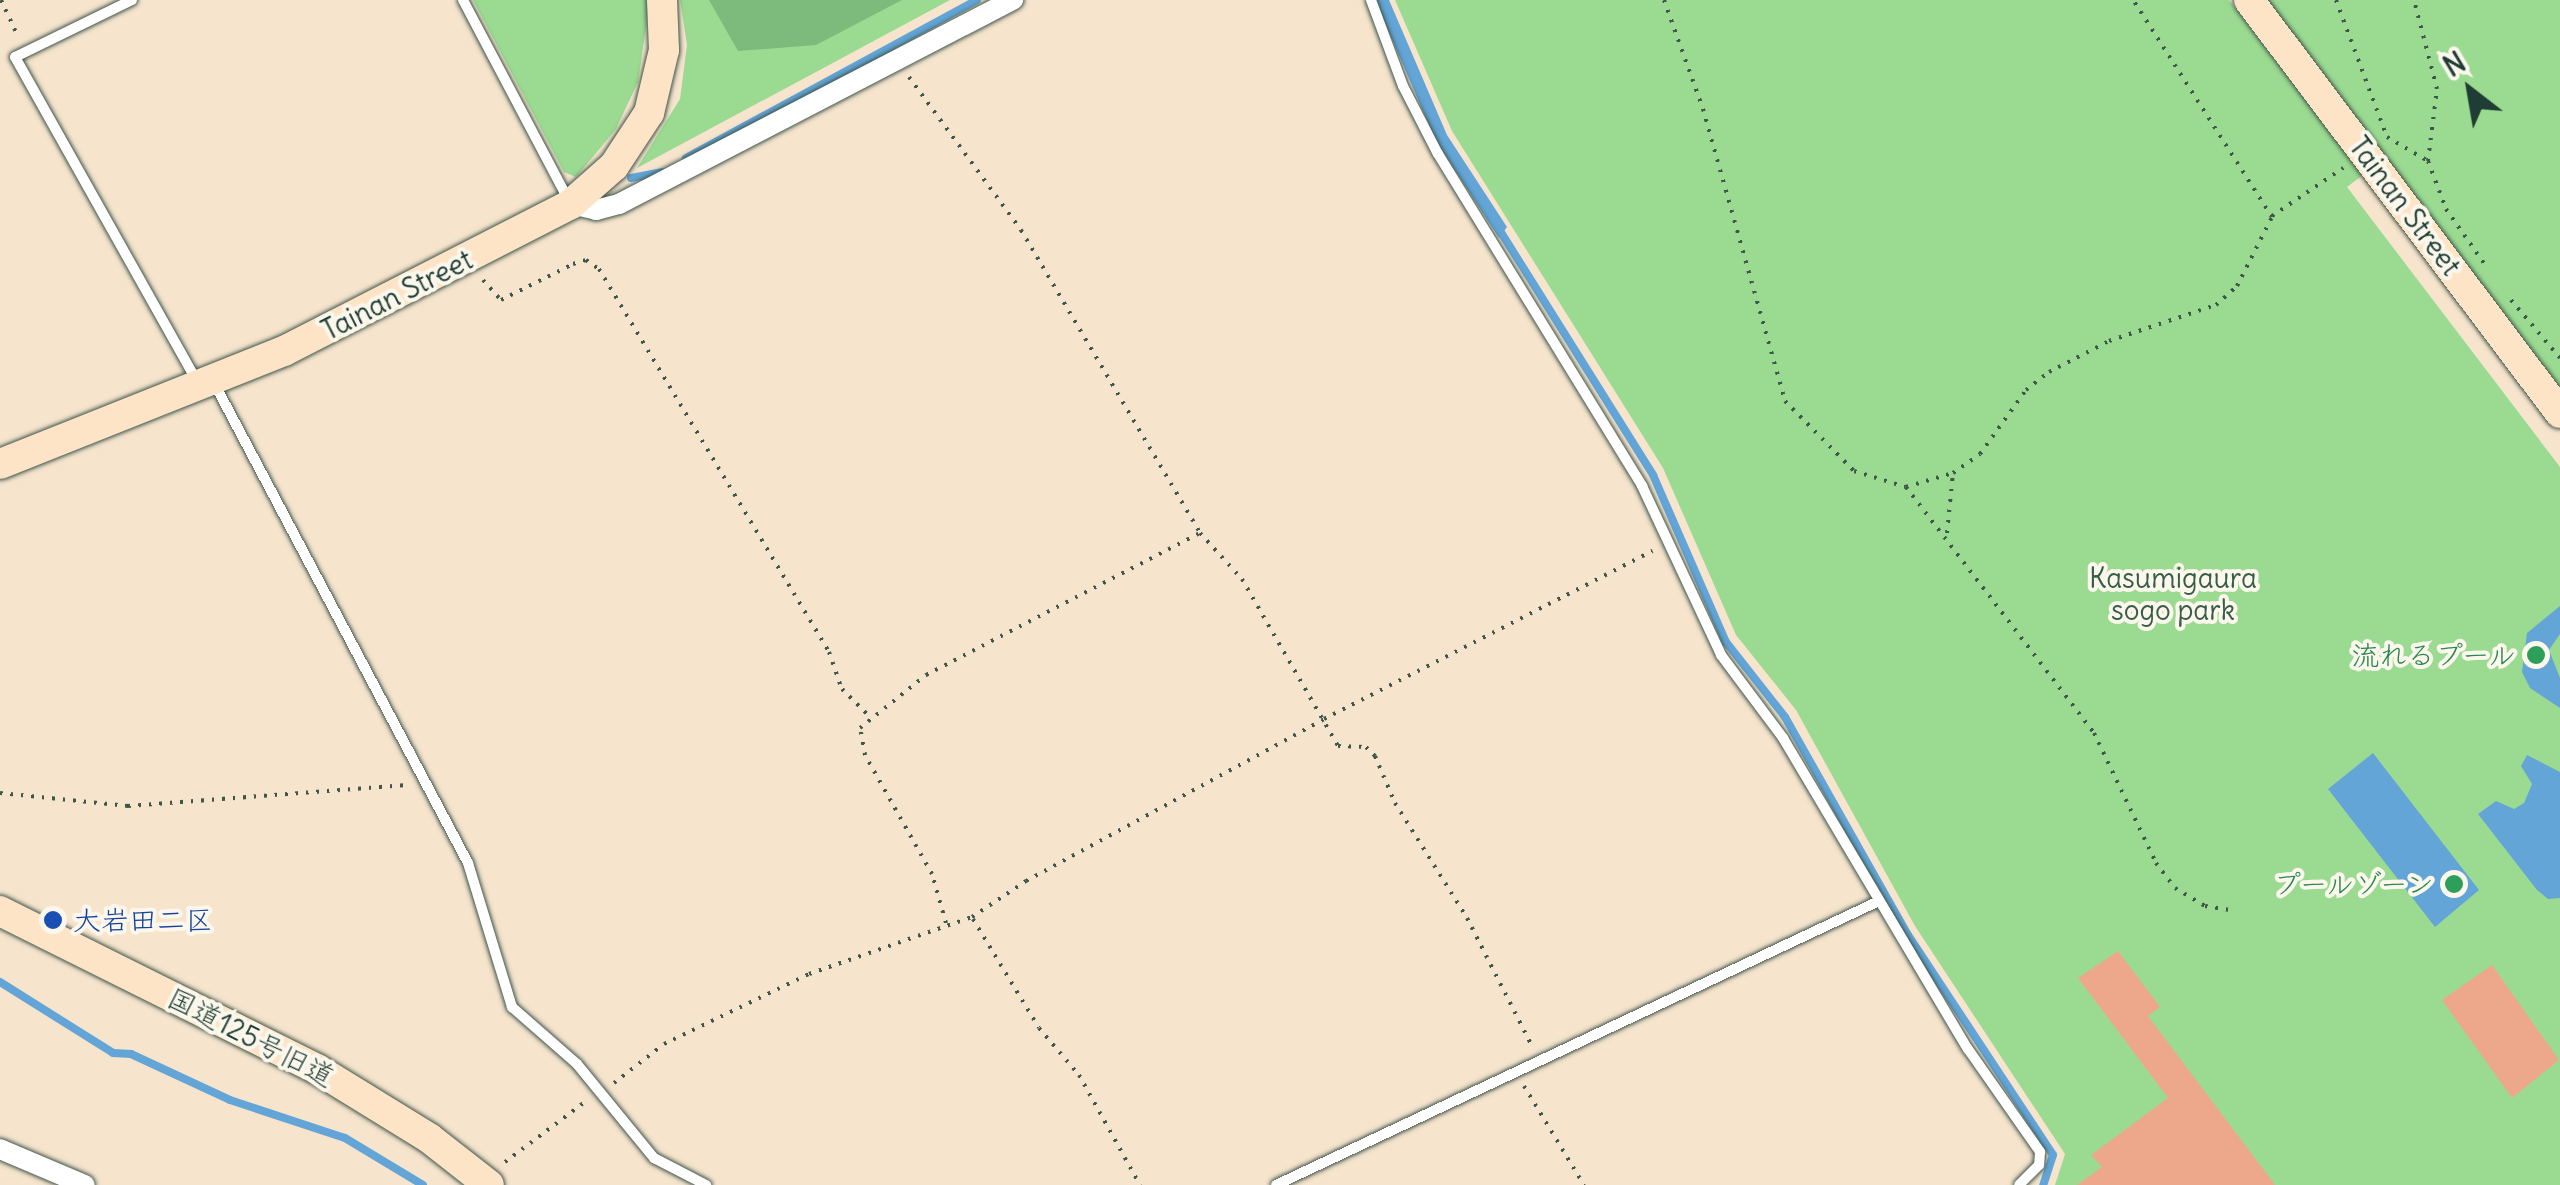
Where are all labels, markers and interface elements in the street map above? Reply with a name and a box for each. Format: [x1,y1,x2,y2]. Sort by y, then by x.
north arrow [2420,40,2520,140]
text: N [2437,44,2472,85]
street label: Tainan Street [2342,130,2468,282]
street label: Tainan Street [316,243,478,347]
park label: Kasumigaura sogo park [2089,561,2257,627]
place label: 流れるプール [2350,638,2516,672]
marker: 流れるプール [2525,644,2547,666]
place label: プールゾーン [2270,867,2434,901]
marker: プールゾーン [2443,873,2465,895]
place label: 大岩田二区 [73,903,213,937]
marker: 大岩田二区 [42,909,64,931]
street label: 国道125号旧道 [162,981,340,1093]

